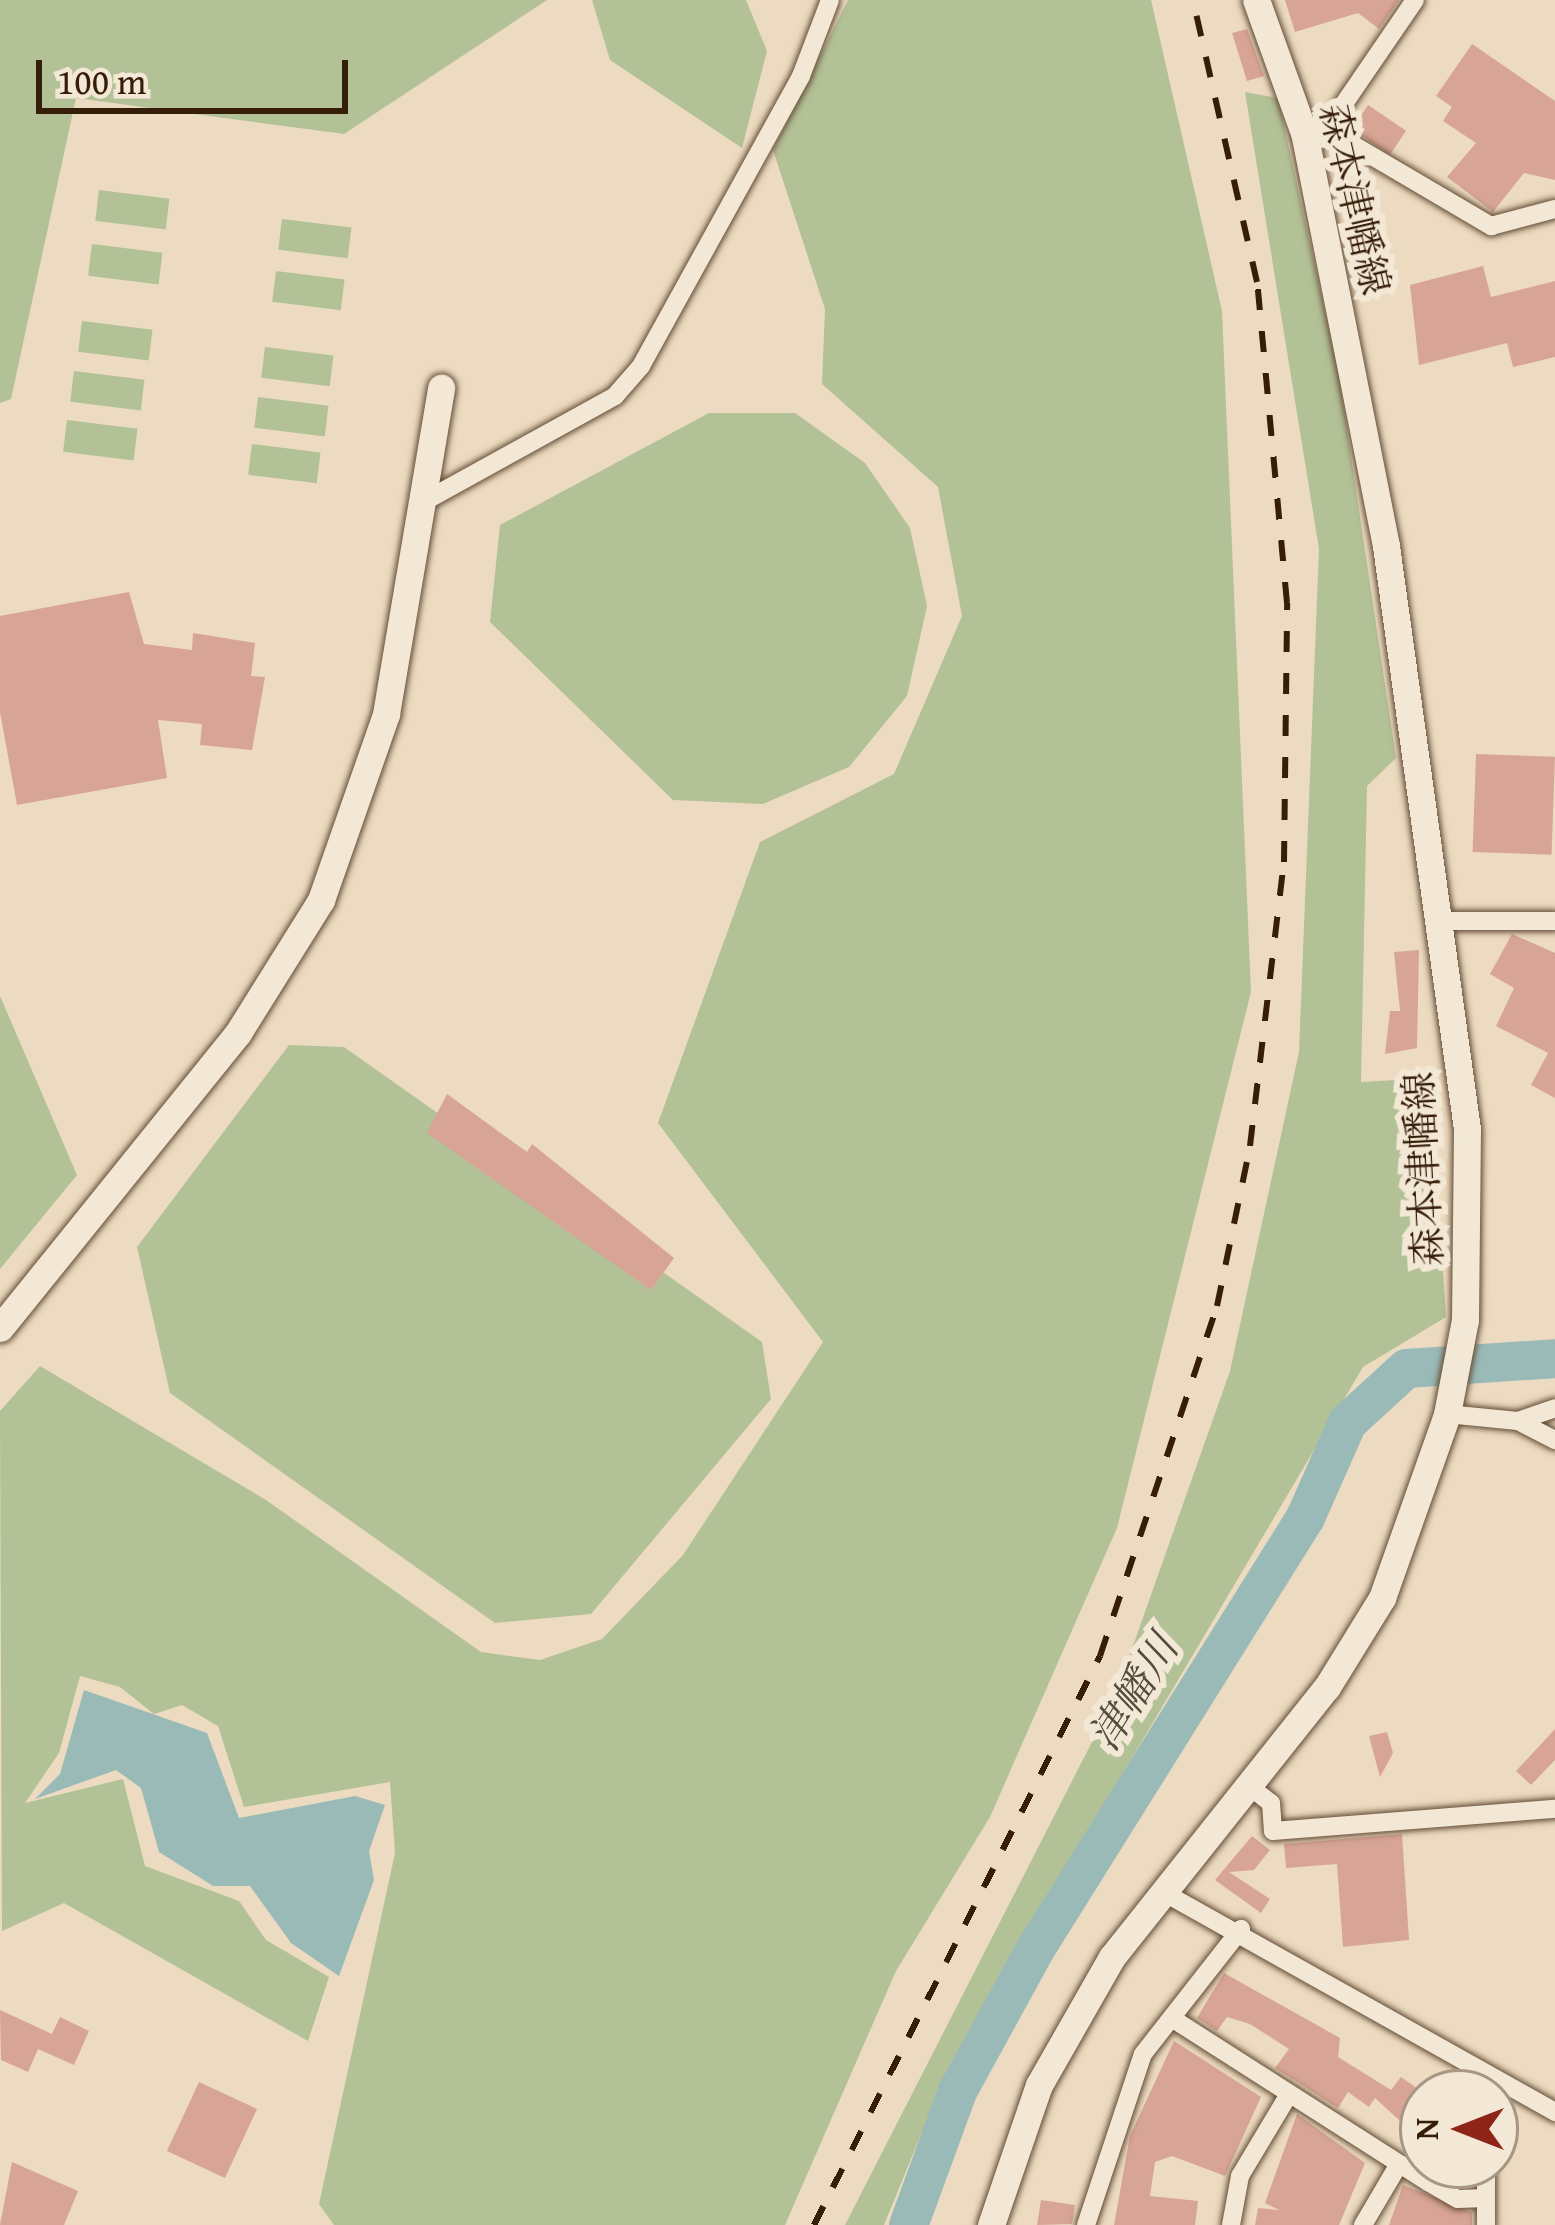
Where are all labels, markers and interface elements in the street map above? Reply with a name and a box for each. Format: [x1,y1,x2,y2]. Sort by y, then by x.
scale bar [42,36,354,110]
text: 100 m [57,54,146,107]
street label: 森本津幡線 [1310,99,1400,299]
street label: 森本津幡線 [1395,1070,1451,1268]
water label: 津幡川 [1078,1625,1188,1759]
north arrow [1399,2069,1519,2189]
text: N [1402,2118,1450,2140]

